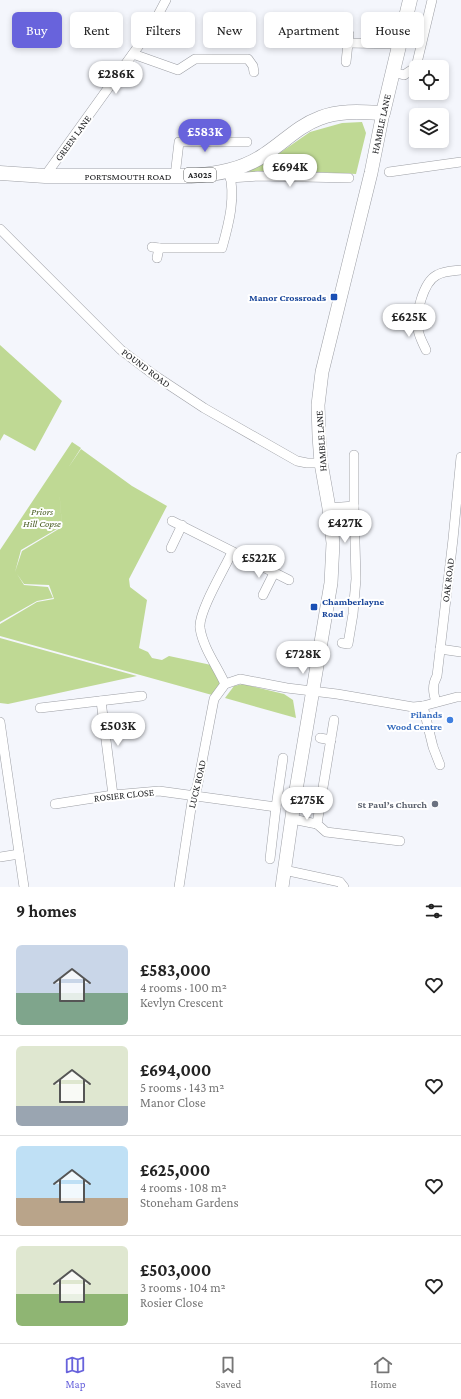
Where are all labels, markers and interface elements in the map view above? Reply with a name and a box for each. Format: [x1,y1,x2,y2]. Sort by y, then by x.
chip: Buy [12,12,62,48]
chip: Rent [70,12,123,48]
chip: Filters [131,12,195,48]
chip: New [203,12,256,48]
chip: Apartment [264,12,353,48]
chip: House [361,12,424,48]
map controls [409,60,449,148]
button: locate [409,60,449,100]
pin: £286K [88,61,144,95]
text: £286K [98,66,134,81]
street label: HAMBLE LANE [369,92,393,155]
button: layers [409,108,449,148]
street label: GREEN LANE [53,113,94,163]
pin: £583K [177,119,233,153]
text: £583K [187,124,223,139]
pin: £694K [262,154,318,188]
text: £694K [272,159,308,174]
road number: A3025 [184,168,216,182]
street label: PORTSMOUTH ROAD [84,171,172,182]
place label: Manor Crossroads [249,292,326,303]
marker: Manor Crossroads [329,292,339,302]
pin: £625K [381,304,437,338]
text: £625K [392,309,426,324]
street label: POUND ROAD [120,346,173,390]
street label: HAMBLE LANE [313,410,329,472]
park label: Priors Hill Copse [23,506,61,529]
pin: £427K [317,510,373,544]
text: £427K [328,515,362,530]
pin: £522K [231,545,287,579]
text: £522K [242,550,276,565]
street label: OAK ROAD [440,557,456,603]
place label: Chamberlayne Road [322,596,385,619]
marker: Chamberlayne Road [309,602,319,612]
pin: £728K [275,641,331,675]
text: £728K [285,646,321,661]
place label: Pilands Wood Centre [386,709,442,732]
pin: £503K [90,713,146,747]
marker: Pilands Wood Centre [445,715,455,725]
text: £503K [100,718,136,733]
street label: LUCK ROAD [186,758,208,809]
street label: ROSIER CLOSE [93,786,155,804]
pin: £275K [279,787,335,821]
text: £275K [290,792,324,807]
place label: St Paul’s Church [357,799,427,810]
marker: St Paul’s Church [430,799,440,809]
icon: filters [423,900,445,922]
text: 9 homes [16,902,76,921]
icon: home [48,961,96,1009]
text: £583,000 [140,961,211,980]
icon: heart [423,974,445,996]
text: 4 rooms · 100 m² [140,980,227,995]
text: Kevlyn Crescent [140,995,223,1010]
text: £694,000 [140,1061,211,1080]
icon: home [48,1062,96,1110]
icon: heart [423,1075,445,1097]
text: 5 rooms · 143 m² [140,1080,224,1095]
text: Manor Close [140,1095,206,1110]
text: £625,000 [140,1161,210,1180]
icon: home [48,1162,96,1210]
icon: heart [423,1175,445,1197]
text: 4 rooms · 108 m² [140,1180,227,1195]
text: Stoneham Gardens [140,1195,239,1210]
text: £503,000 [140,1261,211,1280]
icon: home [48,1262,96,1310]
icon: heart [423,1275,445,1297]
text: 3 rooms · 104 m² [140,1280,226,1295]
text: Rosier Close [140,1295,203,1310]
tab: Map [64,1354,86,1390]
tab: Saved [215,1354,241,1390]
tab: Home [370,1354,397,1390]

